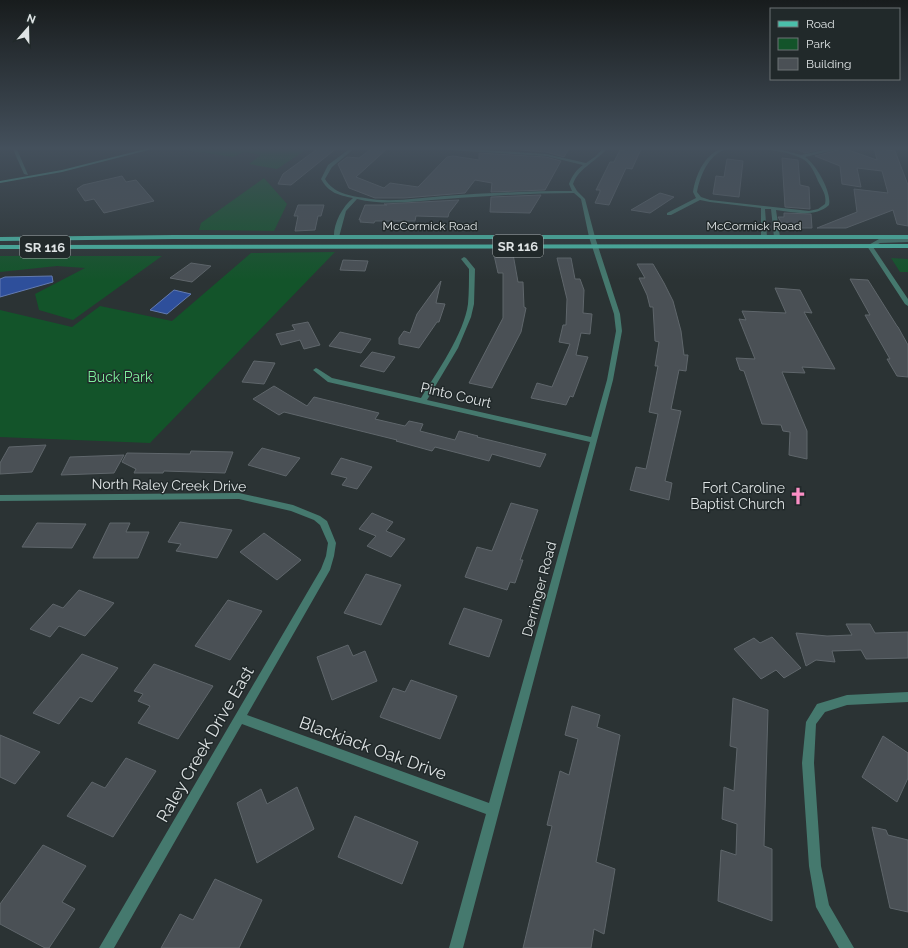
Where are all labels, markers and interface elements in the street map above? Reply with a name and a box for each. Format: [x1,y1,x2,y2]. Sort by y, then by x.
north arrow [8,8,48,48]
legend [770,8,900,80]
text: N [25,12,37,27]
text: Road [806,17,835,31]
text: Park [806,37,831,51]
text: Building [806,57,852,71]
street label: McCormick Road [383,219,478,233]
street label: McCormick Road [707,219,802,233]
road number: SR 116 [493,235,543,257]
road number: SR 116 [20,236,70,258]
park label: Buck Park [88,369,153,385]
street label: Pinto Court [419,379,493,411]
street label: North Raley Creek Drive [91,476,247,494]
place label: Fort Caroline Baptist Church [690,480,785,512]
church icon: Fort Caroline Baptist Church [788,486,808,506]
street label: Derringer Road [519,540,559,638]
street label: Raley Creek Drive East [152,662,258,826]
street label: Blackjack Oak Drive [297,712,449,784]

